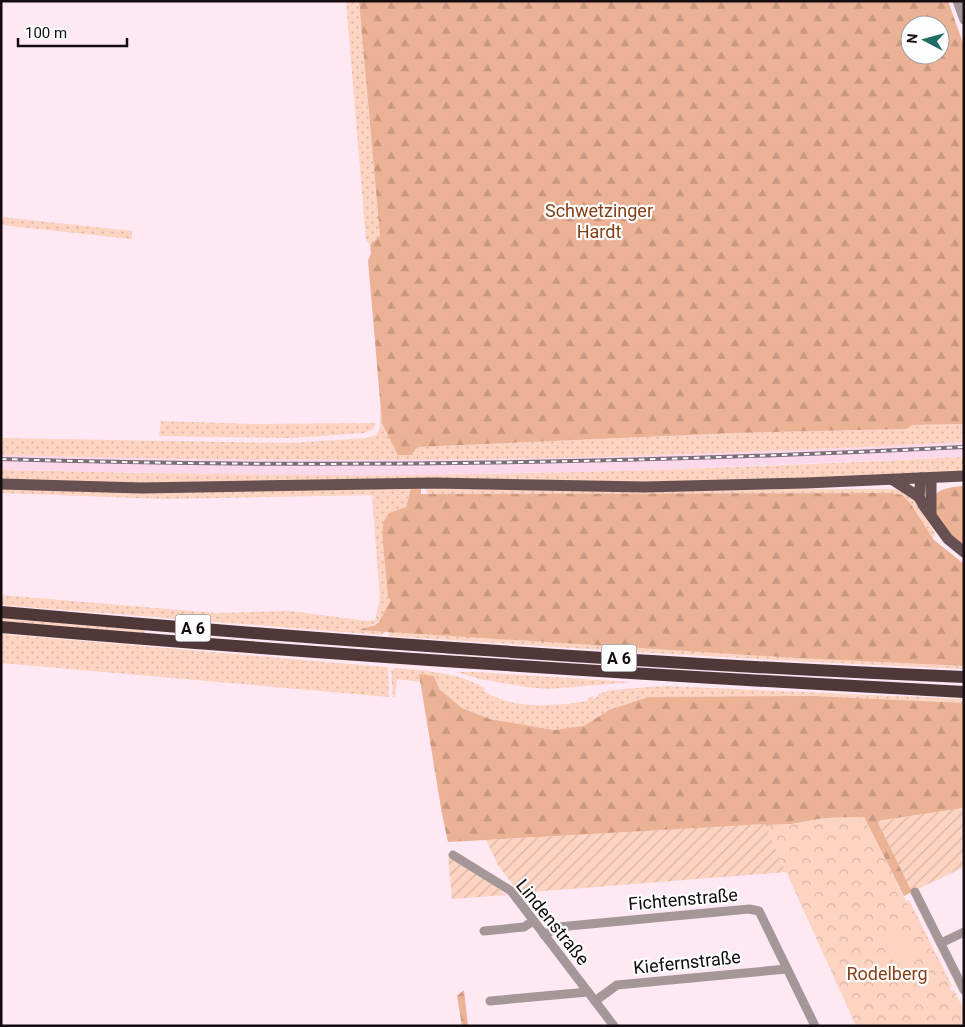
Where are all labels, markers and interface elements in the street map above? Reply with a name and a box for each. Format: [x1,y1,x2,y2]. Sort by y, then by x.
scale bar [18,15,126,47]
north arrow [900,15,950,65]
text: 100 m [25,24,67,42]
text: N [904,33,921,44]
park label: Schwetzinger Hardt [545,200,653,242]
road number: A 6 [176,614,210,641]
road number: A 6 [602,644,636,671]
street label: Lindenstraße [512,875,594,969]
street label: Fichtenstraße [627,884,739,914]
street label: Kiefernstraße [632,946,742,978]
park label: Rodelberg [846,963,928,984]

